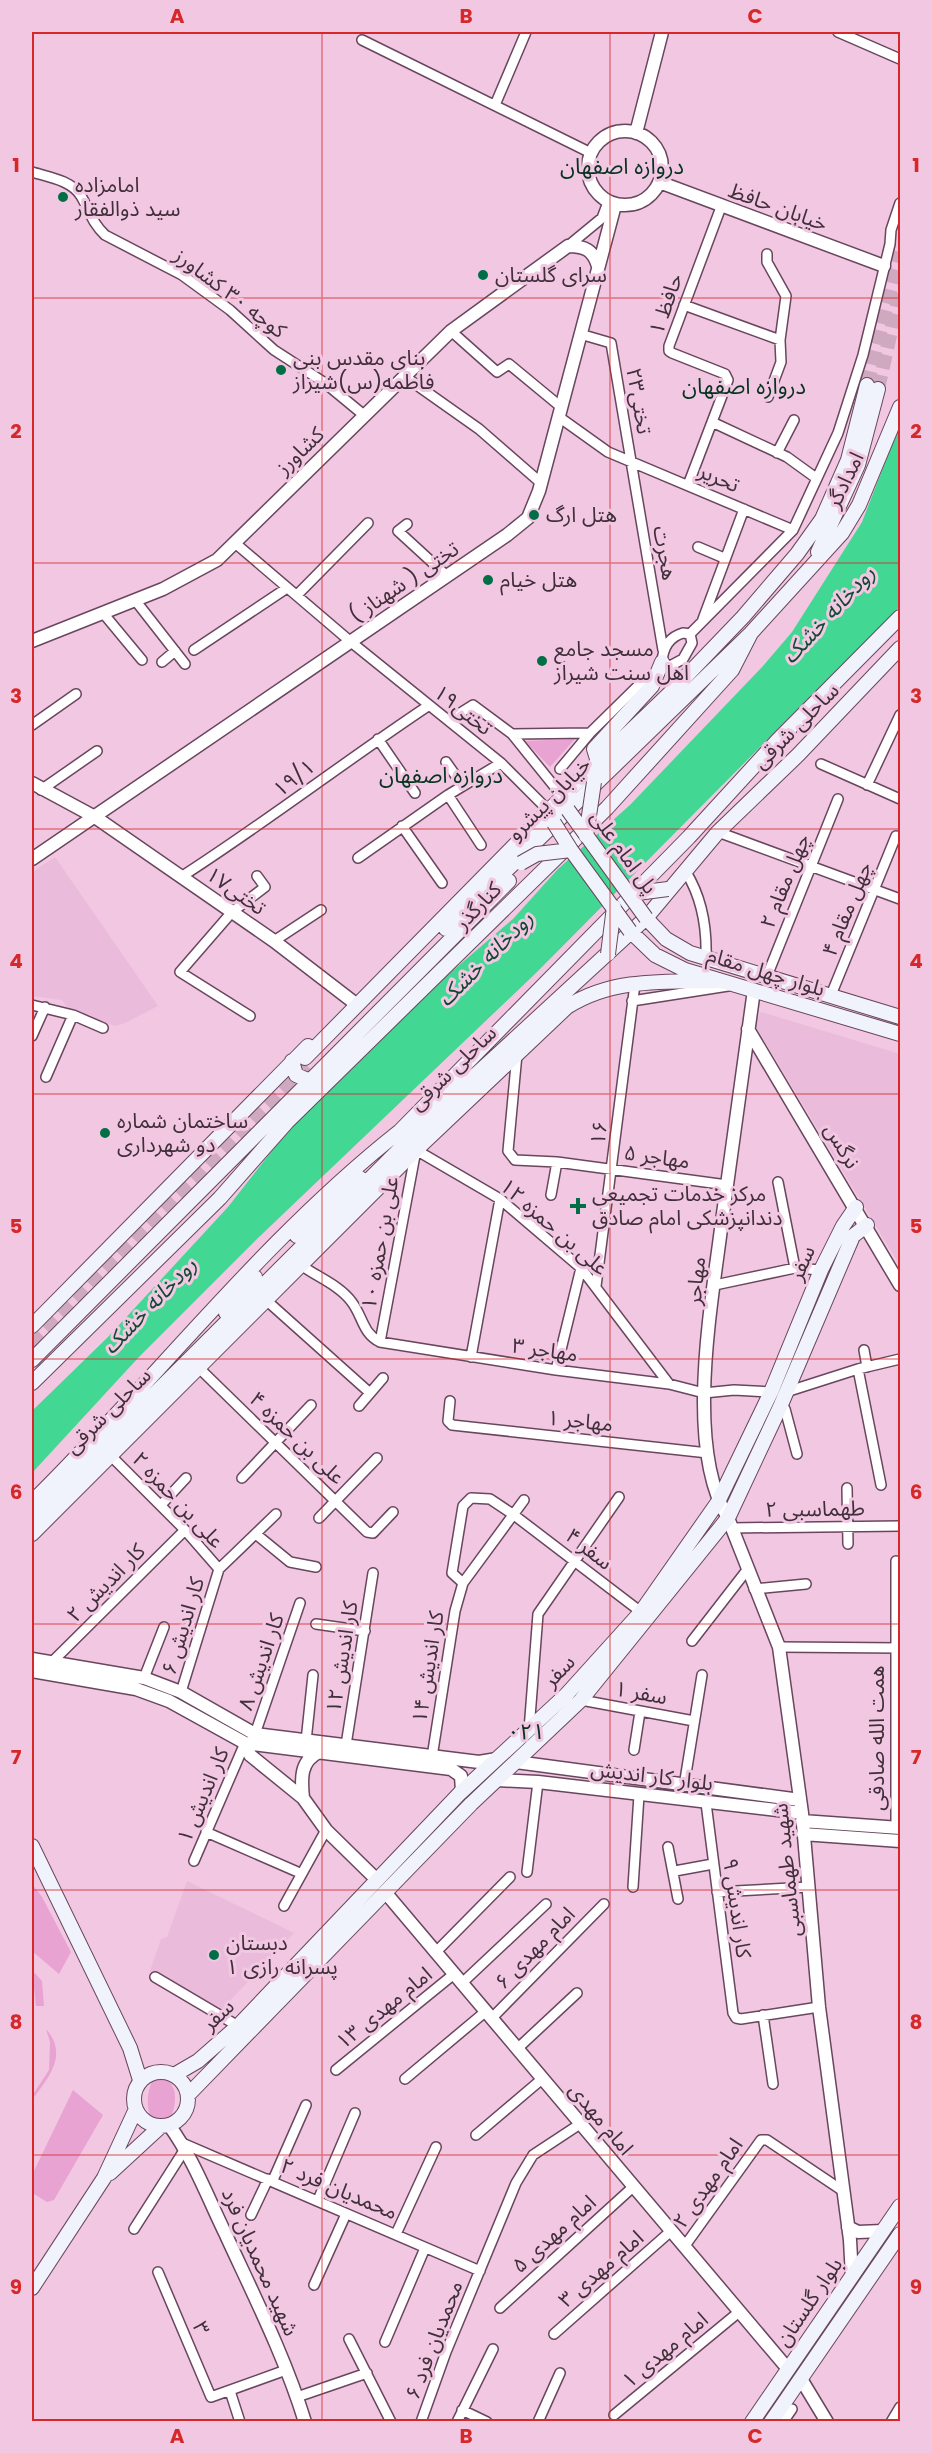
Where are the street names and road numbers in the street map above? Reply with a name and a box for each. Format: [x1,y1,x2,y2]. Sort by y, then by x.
street label: خیابان حافظ [725,175,832,238]
street label: کوچه ۳۰ کشاورز [167,240,293,345]
street label: حافظ ۱ [642,269,689,338]
street label: تختی۲۳ [619,365,660,436]
street label: کشاورز [268,420,331,482]
street label: امدادگر [818,447,871,514]
street label: تحریر [693,456,744,499]
street label: هجرت [646,524,685,582]
street label: تختی ( شهناز ) [343,534,464,629]
street label: ساحلی شرقی [746,676,845,775]
street label: تختی۱۹ [428,678,499,742]
street label: خیابان پیشرو [500,750,597,847]
street label: ۱۹/۱ [267,752,321,803]
street label: پل امام علی [582,804,665,901]
street label: چهل مقام ۲ [752,829,818,933]
street label: چهل مقام ۴ [814,857,880,961]
street label: تختی۱۷ [201,860,272,922]
street label: کنارگذر [447,875,508,937]
street label: بلوار چهل مقام [703,940,829,1005]
street label: ساحلی شرقی [403,1019,503,1117]
street label: نرگس [818,1118,867,1174]
street label: ۱۶ [583,1119,614,1147]
street label: ۵ مهاجر [622,1138,692,1175]
street label: ۱۲ علی بن حمزه [494,1172,615,1282]
street label: ۱۰ علی بن حمزه [354,1174,405,1312]
street label: سفر [781,1241,822,1286]
street label: مهاجر [678,1255,712,1308]
street label: ۳ مهاجر [510,1331,580,1368]
street label: ساحلی شرقی [58,1361,157,1460]
street label: ۴ علی بن حمزه [243,1385,352,1491]
street label: ۱ مهاجر [546,1403,614,1438]
street label: ۲ علی بن حمزه [126,1445,231,1554]
street label: ۲ طهماسبی [765,1493,865,1524]
street label: ۴ سفر [560,1521,619,1576]
street label: ۲ کار اندیش [60,1537,152,1628]
street label: ۶ کار اندیش [154,1573,211,1678]
street label: ۱۲ کار اندیش [318,1599,365,1715]
street label: ۸ کار اندیش [230,1609,291,1714]
street label: ۱۴ کار اندیش [404,1609,451,1725]
street label: سفر [535,1648,581,1694]
street label: همت الله صادقی [862,1665,891,1811]
street label: ۱ سفر [613,1674,670,1711]
street label: ۱ کار اندیش [170,1743,236,1847]
street label: بلوار کار اندیش [589,1754,715,1797]
street label: شهید طهماسبی [765,1802,808,1938]
street label: ۹ کار اندیش [716,1856,759,1960]
street label: ۶ امام مهدی [488,1900,583,1997]
street label: ۱۳ امام مهدی [329,1960,439,2057]
street label: سفر [194,1992,240,2038]
street label: امام مهدی [561,2076,640,2162]
street label: ۲ امام مهدی [666,2132,751,2235]
street label: ۲ محمدیان فرد [276,2151,402,2226]
street label: شهید محمدیان فرد [215,2183,306,2340]
street label: ۵ امام مهدی [505,2188,603,2281]
street label: ۳ امام مهدی [552,2223,651,2315]
street label: بلوار گلستان [768,2252,849,2352]
street label: ۶ محمدیان فرد [398,2276,469,2403]
street label: ۱ امام مهدی [615,2305,715,2396]
street label: ۳ [186,2317,217,2339]

